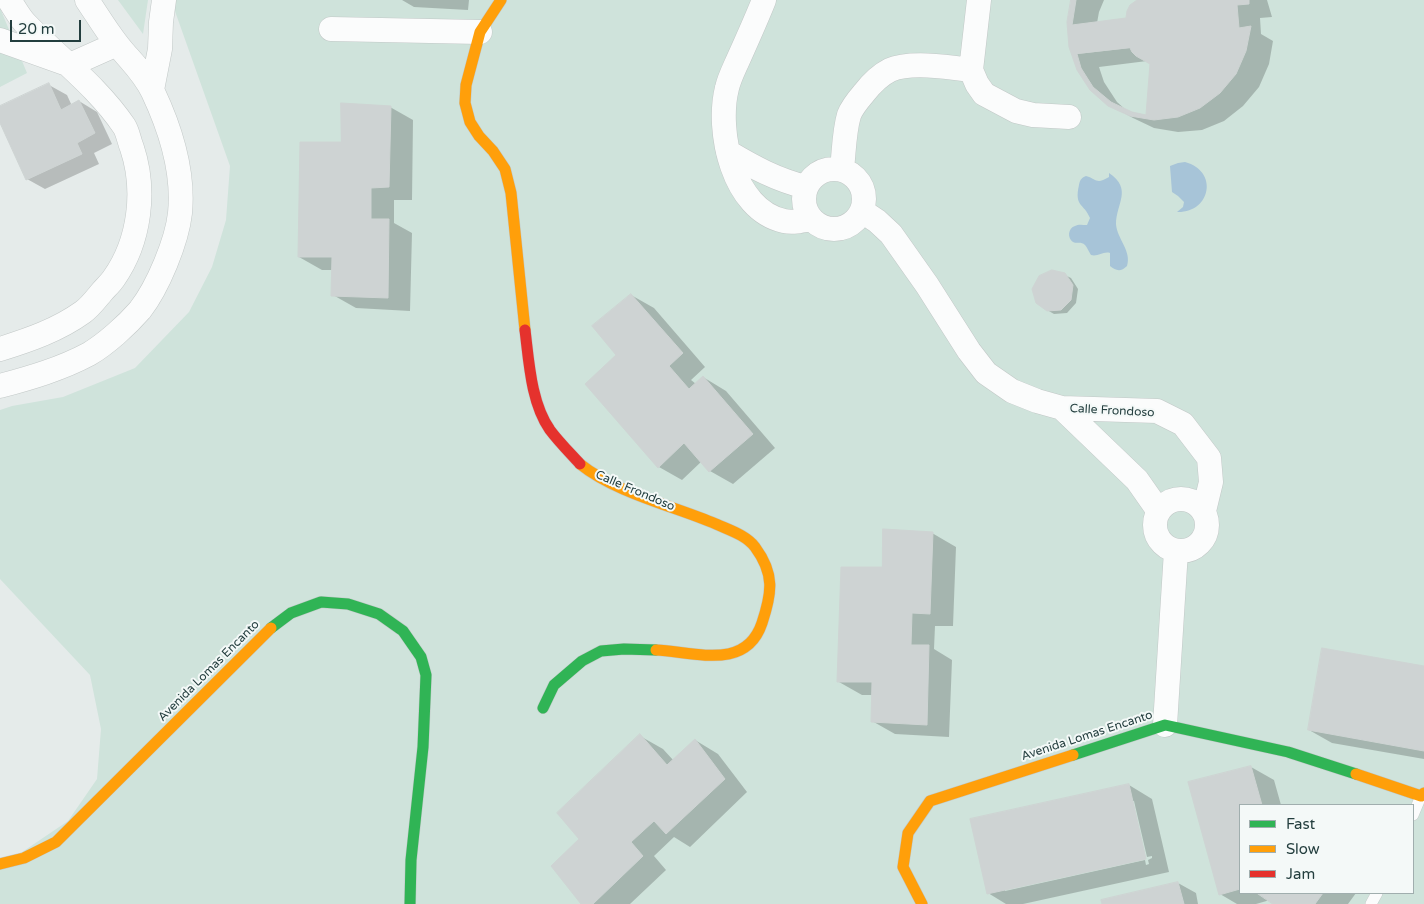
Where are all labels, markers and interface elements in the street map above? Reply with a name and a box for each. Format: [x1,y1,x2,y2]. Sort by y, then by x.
scale bar [12,10,84,42]
text: 20 m [18,20,55,38]
street label: Calle Frondoso [1069,402,1155,420]
street label: Calle Frondoso [593,468,677,514]
street label: Avenida Lomas Encanto [155,617,263,725]
street label: Avenida Lomas Encanto [1020,708,1154,764]
legend [1239,804,1414,894]
text: Fast [1286,815,1315,833]
text: Slow [1286,840,1320,858]
text: Jam [1286,865,1315,883]

